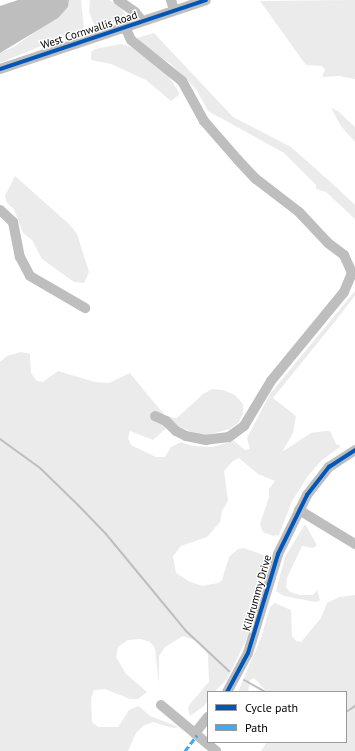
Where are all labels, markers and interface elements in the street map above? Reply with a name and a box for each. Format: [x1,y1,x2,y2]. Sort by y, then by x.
street label: West Cornwallis Road [39,8,139,52]
street label: Kildrummy Drive [240,553,274,633]
legend [207,691,347,743]
text: Cycle path [245,700,298,715]
text: Path [245,720,268,735]

